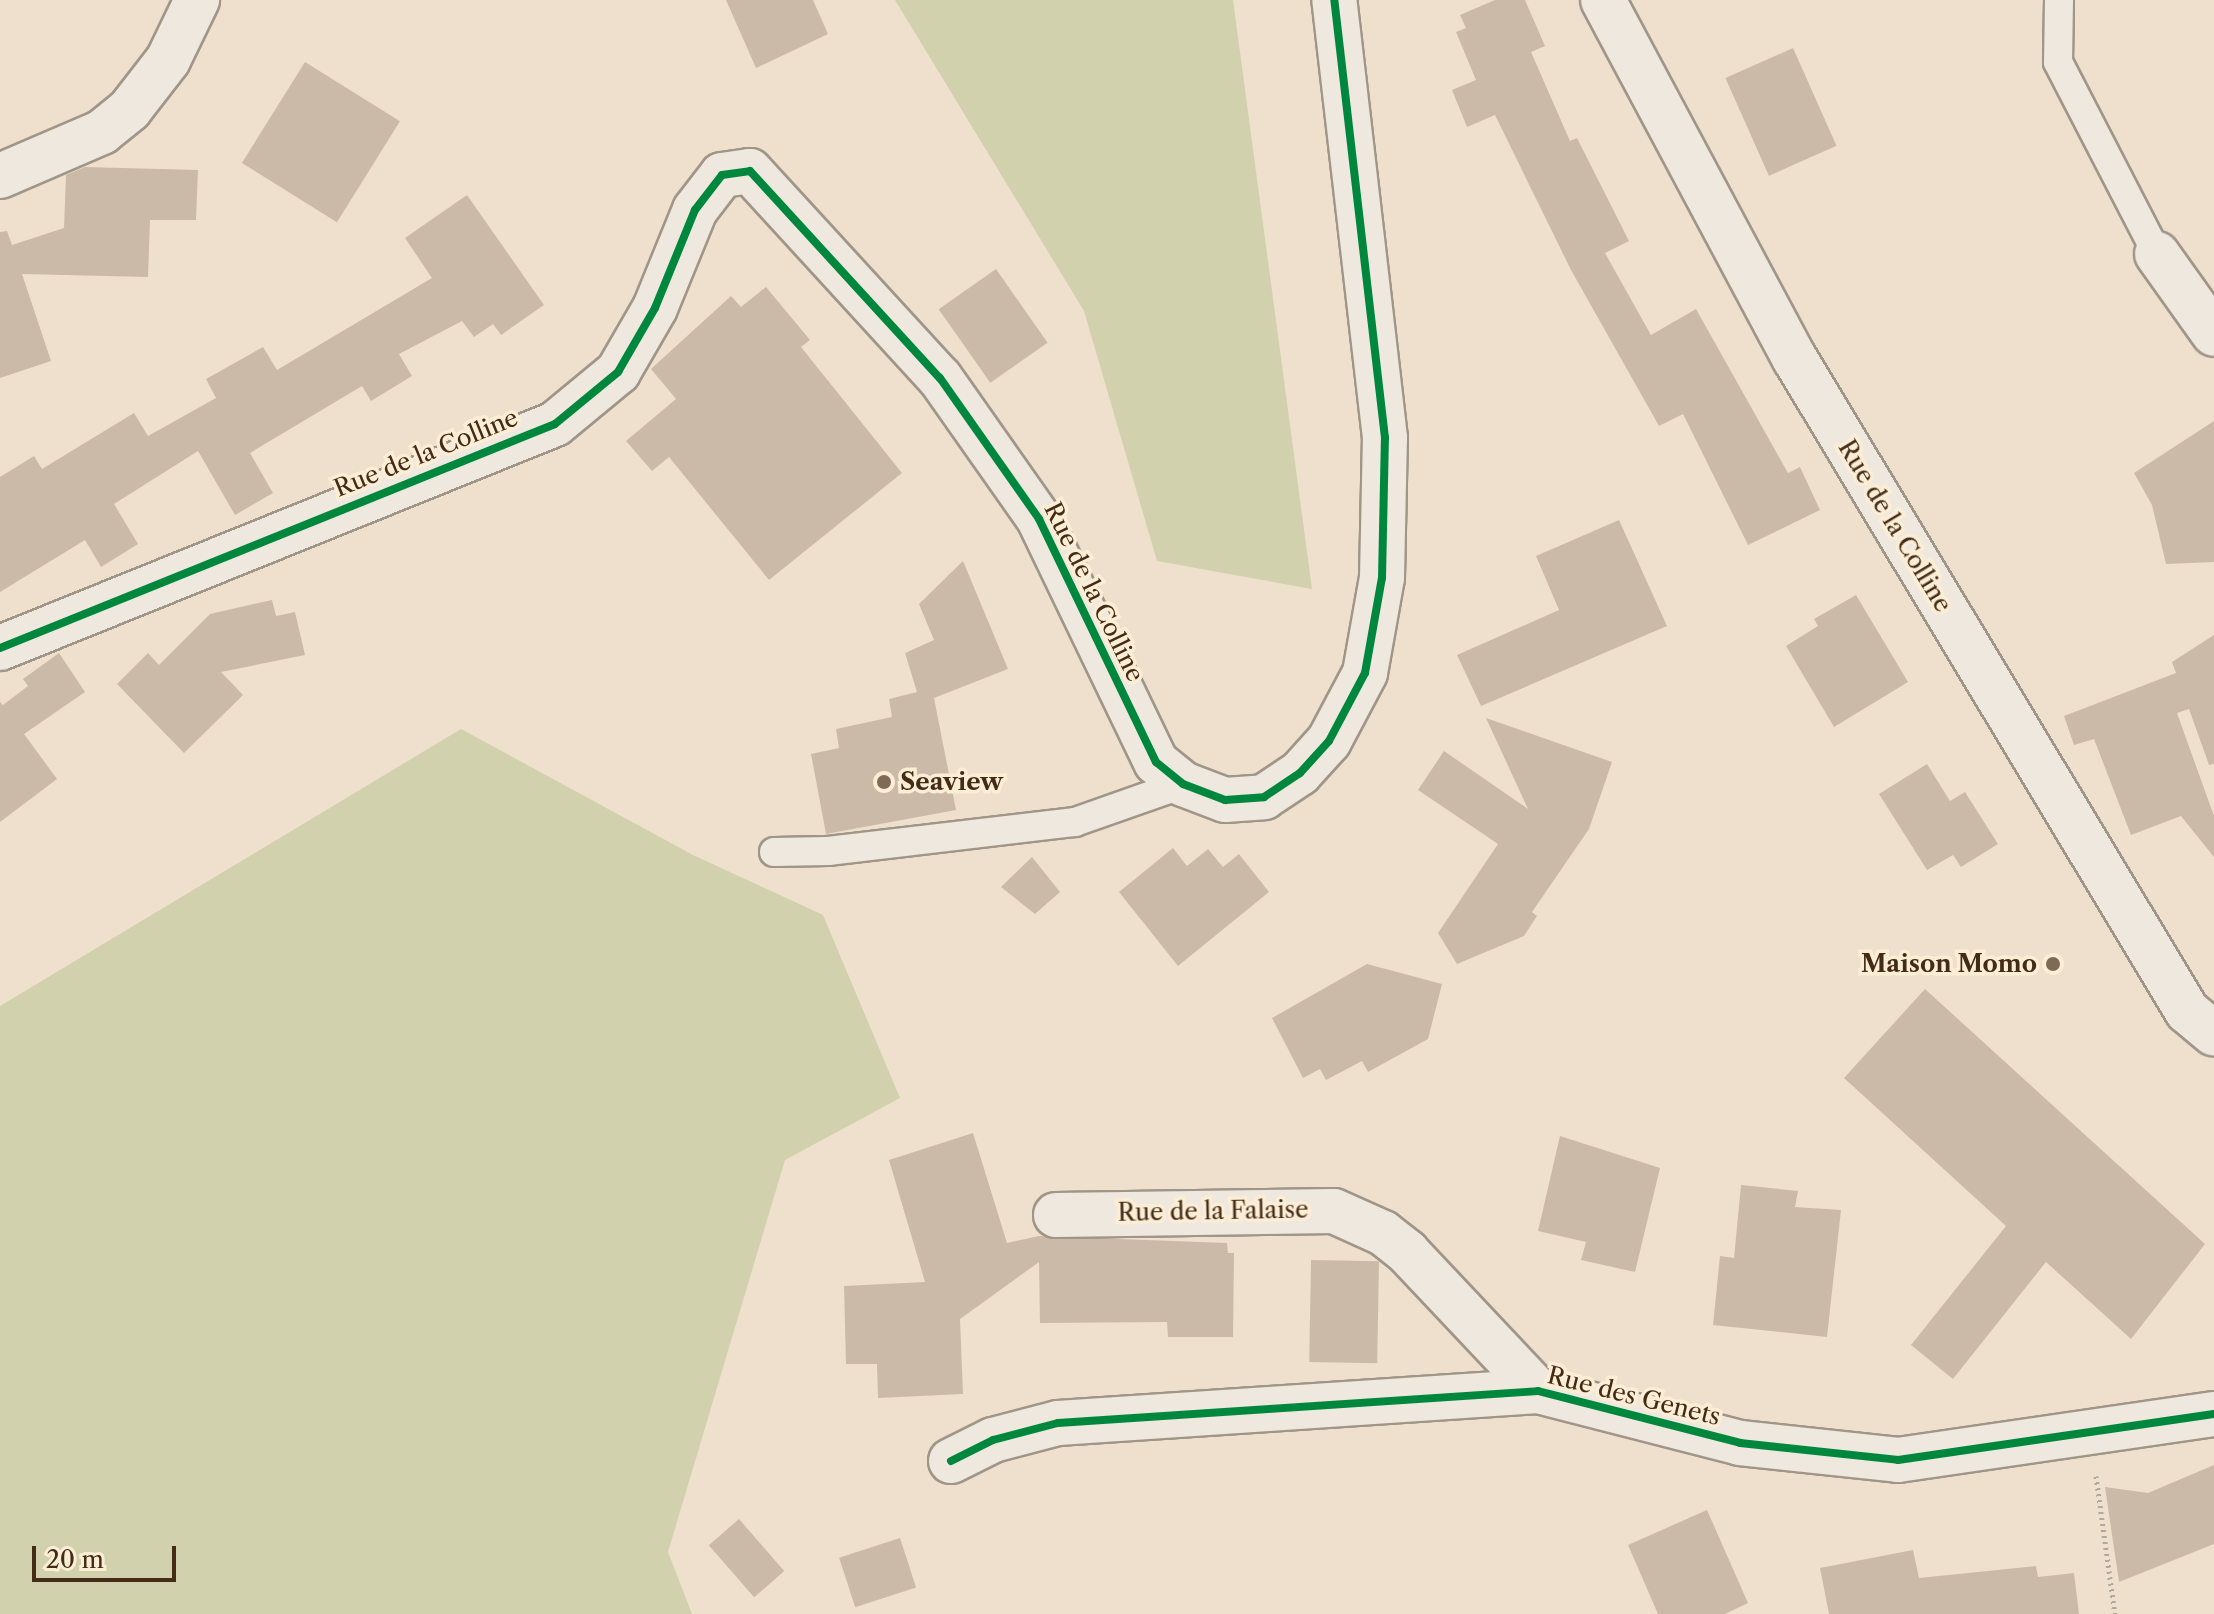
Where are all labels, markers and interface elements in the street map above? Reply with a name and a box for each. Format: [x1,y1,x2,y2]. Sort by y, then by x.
street label: Rue de la Colline [330,403,522,503]
street label: Rue de la Colline [1832,435,1958,617]
street label: Rue de la Colline [1038,498,1150,686]
place label: Seaview [900,768,1003,796]
marker: Seaview [875,773,893,791]
place label: Maison Momo [1861,950,2037,978]
marker: Maison Momo [2044,955,2062,973]
street label: Rue de la Falaise [1117,1195,1309,1227]
street label: Rue des Genets [1545,1361,1723,1431]
scale bar [36,1530,180,1580]
text: 20 m [46,1545,104,1574]

